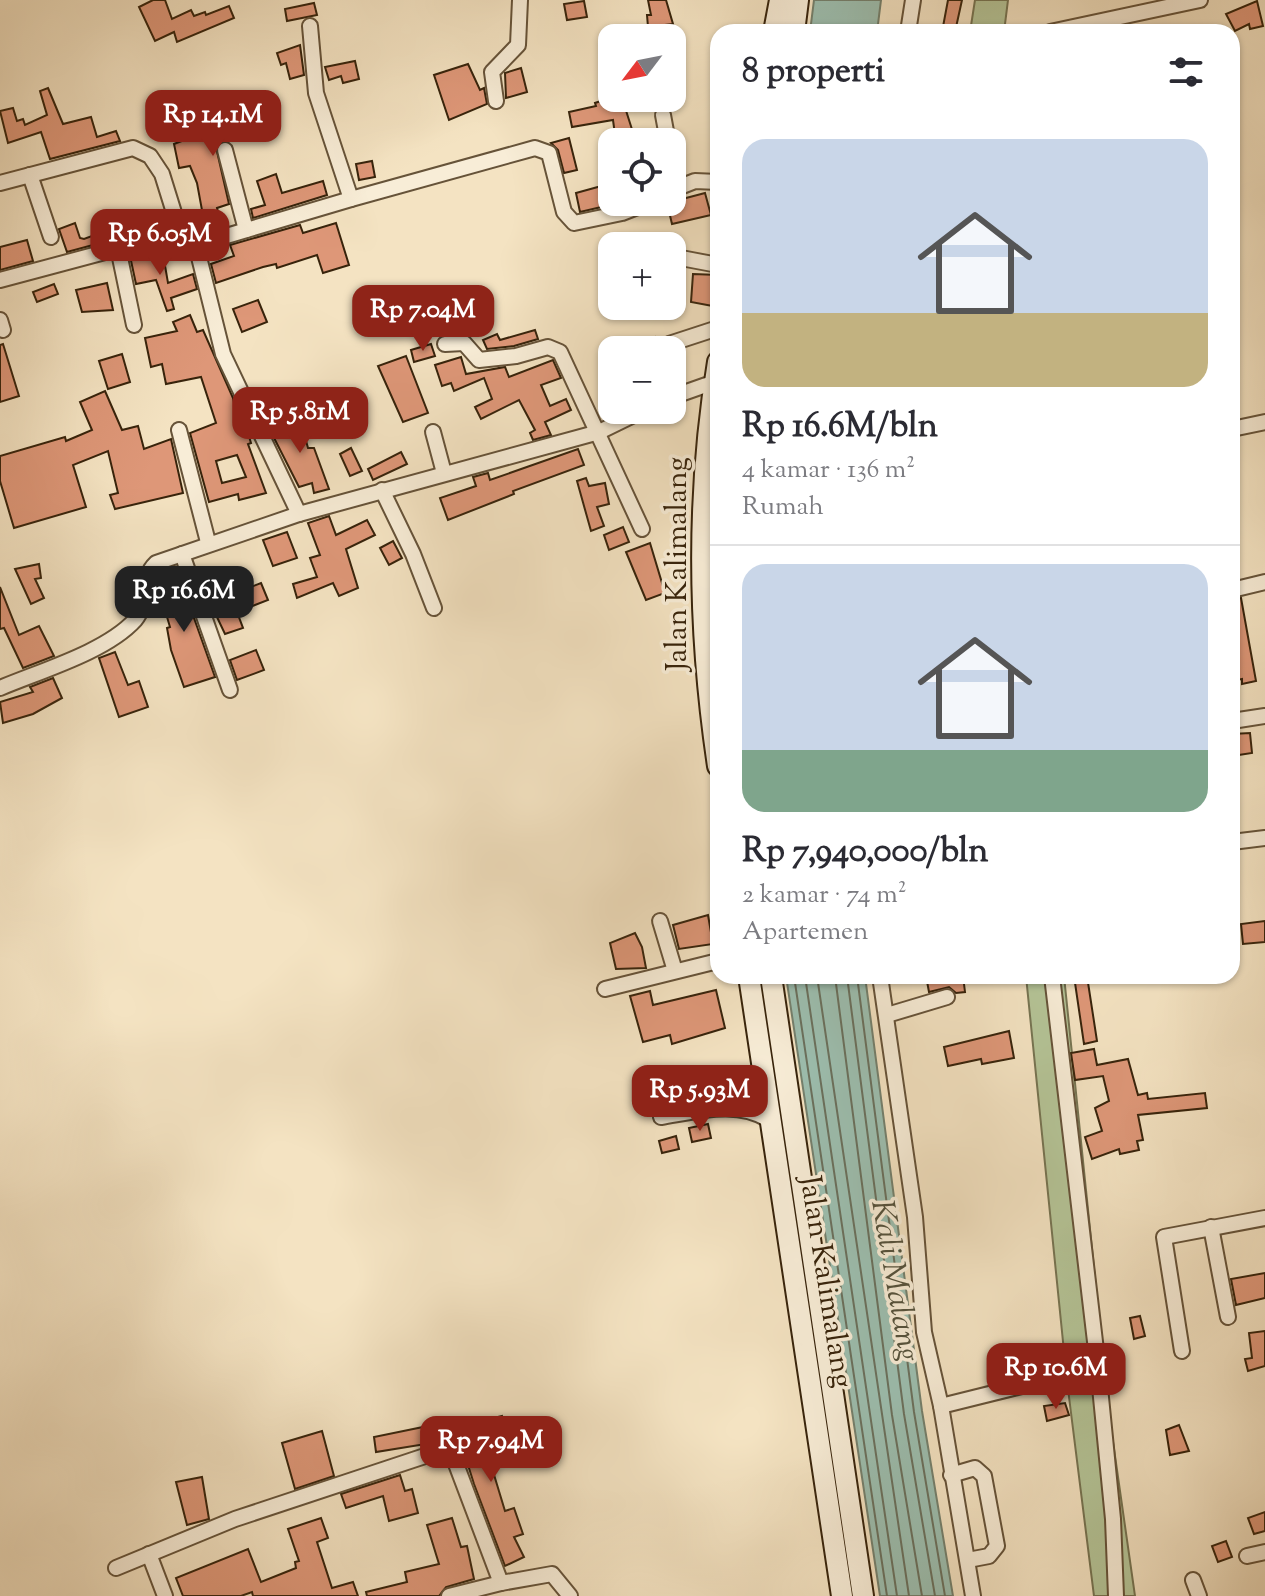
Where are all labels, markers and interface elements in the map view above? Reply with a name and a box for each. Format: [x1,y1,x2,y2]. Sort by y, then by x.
north arrow [598,24,686,112]
map controls [598,24,686,424]
text: 8 properti [742,48,885,97]
icon: filters [1164,50,1208,94]
pin: Rp 14.1M [130,90,296,158]
text: Rp 14.1M [163,97,263,134]
button: locate [598,128,686,216]
icon: home [903,191,1047,335]
pin: Rp 6.05M [77,209,243,277]
text: Rp 6.05M [108,216,212,253]
button: + [598,232,686,320]
pin: Rp 7.04M [340,285,506,353]
text: Rp 7.04M [370,292,476,329]
button: − [598,336,686,424]
pin: Rp 5.81M [217,387,383,455]
text: Rp 5.81M [250,394,350,431]
text: Rp 16.6M/bln [742,403,938,452]
text: 4 kamar · 136 m² [742,452,915,489]
street label: Jalan Kalimalang [657,457,700,673]
text: Rumah [742,489,824,526]
pin: Rp 16.6M [101,566,267,634]
text: Rp 16.6M [133,573,235,610]
icon: home [903,616,1047,760]
text: Rp 7,940,000/bln [742,828,988,877]
text: 2 kamar · 74 m² [742,877,907,914]
text: Apartemen [742,914,868,951]
pin: Rp 5.93M [617,1065,783,1133]
text: Rp 5.93M [650,1072,750,1109]
street label: Jalan Kalimalang [787,1171,863,1391]
water label: Kali Malang [857,1196,931,1366]
pin: Rp 10.6M [973,1343,1139,1411]
text: Rp 10.6M [1005,1350,1107,1387]
pin: Rp 7.94M [408,1416,574,1484]
text: Rp 7.94M [438,1423,544,1460]

